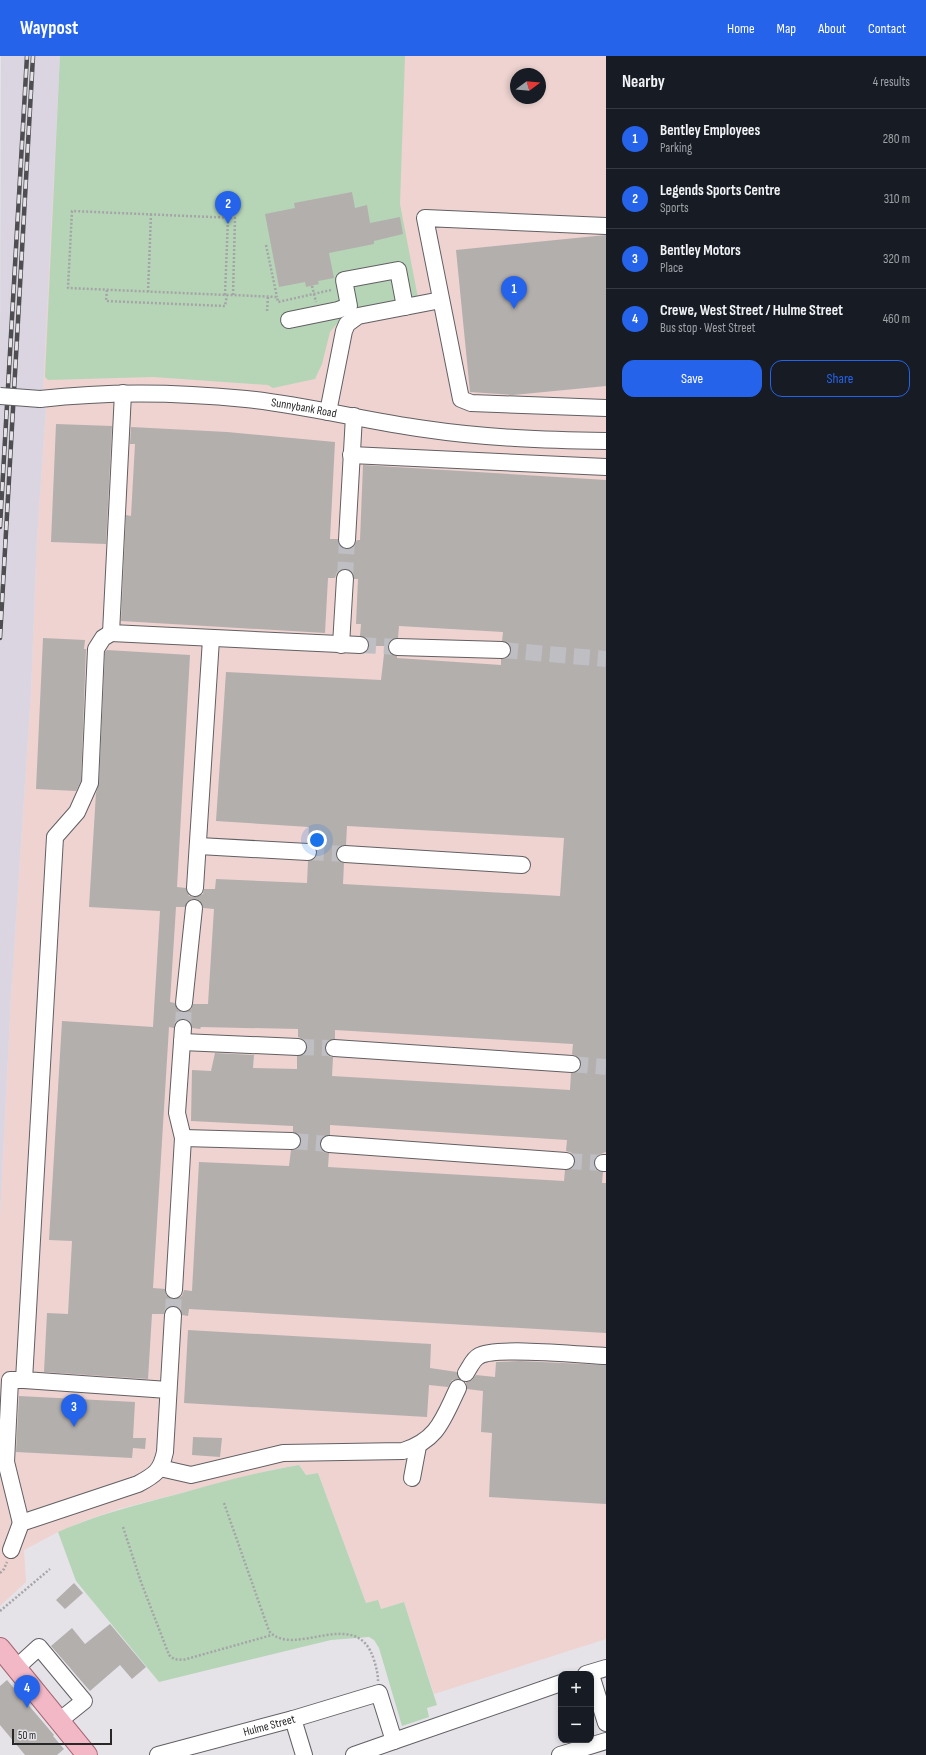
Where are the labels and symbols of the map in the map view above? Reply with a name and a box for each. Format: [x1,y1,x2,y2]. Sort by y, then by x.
north arrow [510,68,546,104]
pin: 2 [215,191,241,224]
pin: 1 [501,276,527,309]
street label: Sunnybank Road [270,395,338,421]
your location [307,830,327,850]
pin: 3 [61,1394,87,1427]
pin: 4 [14,1675,40,1708]
street label: Hulme Street [242,1712,297,1740]
scale bar [12,1727,112,1746]

